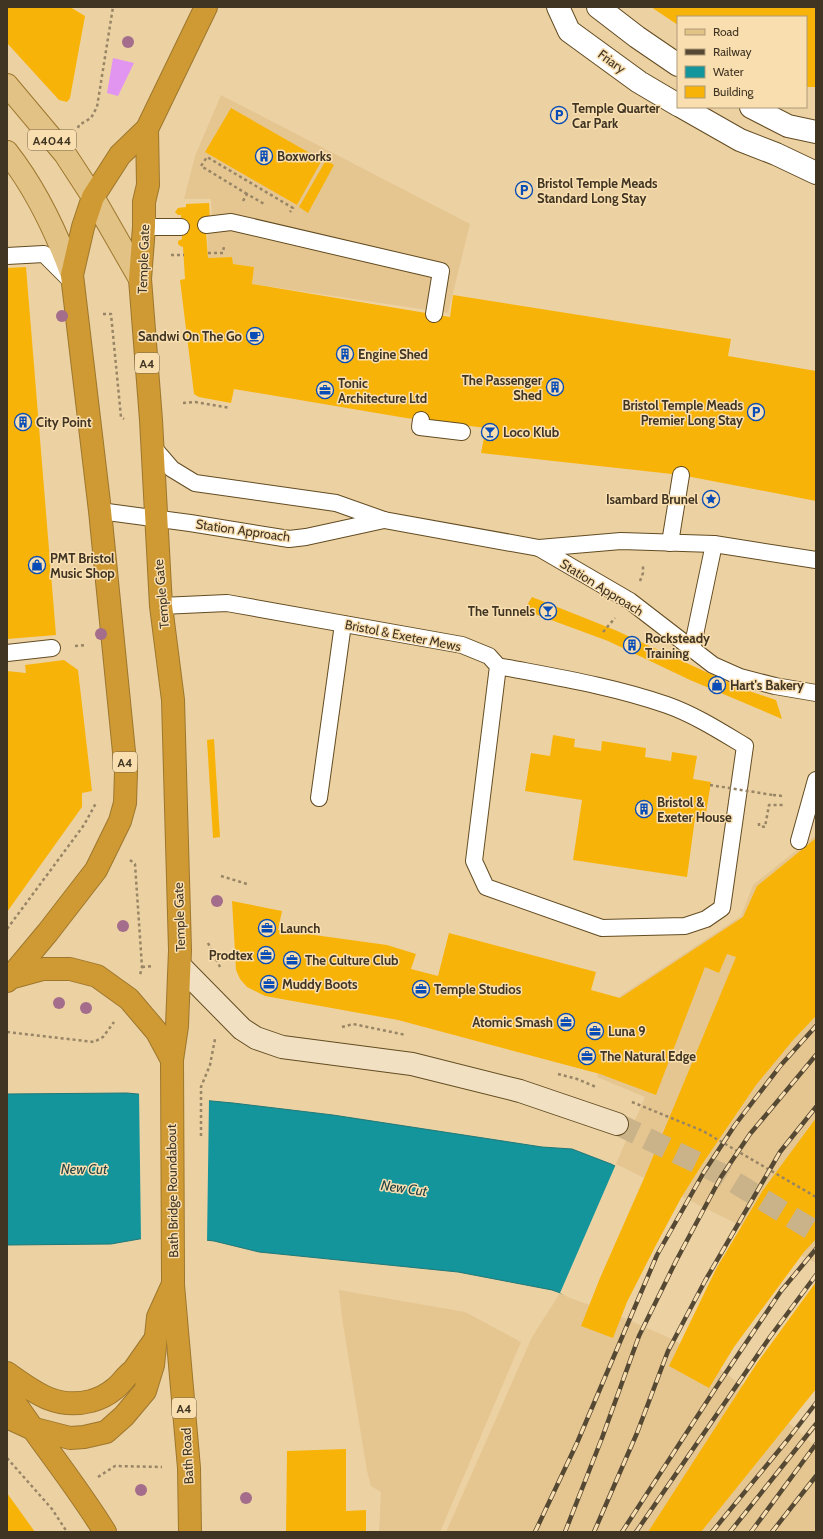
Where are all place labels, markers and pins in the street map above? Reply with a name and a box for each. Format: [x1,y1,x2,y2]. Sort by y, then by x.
place label: Temple Quarter Car Park [572,100,661,131]
parking icon: Temple Quarter Car Park [549,105,569,125]
building icon: Boxworks [254,146,274,166]
place label: Boxworks [277,148,332,164]
place label: Bristol Temple Meads Standard Long Stay [537,175,658,206]
parking icon: Bristol Temple Meads Standard Long Stay [514,180,534,200]
cafe icon: Sandwi On The Go [245,326,265,346]
place label: Sandwi On The Go [138,328,243,344]
building icon: Engine Shed [335,344,355,364]
place label: Engine Shed [358,346,428,362]
place label: The Passenger Shed [462,372,543,403]
place label: Tonic Architecture Ltd [338,375,427,406]
building icon: The Passenger Shed [545,377,565,397]
office icon: Tonic Architecture Ltd [315,380,335,400]
place label: Bristol Temple Meads Premier Long Stay [622,397,743,428]
parking icon: Bristol Temple Meads Premier Long Stay [746,402,766,422]
building icon: City Point [13,412,33,432]
place label: City Point [36,414,92,430]
bar icon: Loco Klub [480,422,500,442]
place label: Loco Klub [503,424,560,440]
place icon: Isambard Brunel [701,489,721,509]
place label: Isambard Brunel [606,491,699,507]
place label: PMT Bristol Music Shop [50,550,115,581]
shop icon: PMT Bristol Music Shop [27,555,47,575]
bar icon: The Tunnels [538,601,558,621]
place label: The Tunnels [468,603,535,619]
place label: Rocksteady Training [645,630,710,661]
building icon: Rocksteady Training [622,635,642,655]
shop icon: Hart's Bakery [707,675,727,695]
place label: Hart's Bakery [730,677,804,693]
place label: Bristol & Exeter House [657,794,732,825]
building icon: Bristol & Exeter House [634,799,654,819]
office icon: Launch [257,918,277,938]
place label: Launch [280,920,320,936]
office icon: Prodtex [256,945,276,965]
place label: Prodtex [209,947,254,963]
office icon: The Culture Club [282,950,302,970]
place label: The Culture Club [305,952,399,968]
office icon: Muddy Boots [259,974,279,994]
place label: Muddy Boots [282,976,358,992]
office icon: Temple Studios [411,979,431,999]
place label: Temple Studios [434,981,522,997]
office icon: Atomic Smash [556,1012,576,1032]
place label: Atomic Smash [472,1014,553,1030]
office icon: Luna 9 [585,1021,605,1041]
place label: Luna 9 [608,1023,645,1039]
office icon: The Natural Edge [577,1046,597,1066]
place label: The Natural Edge [600,1048,696,1064]

